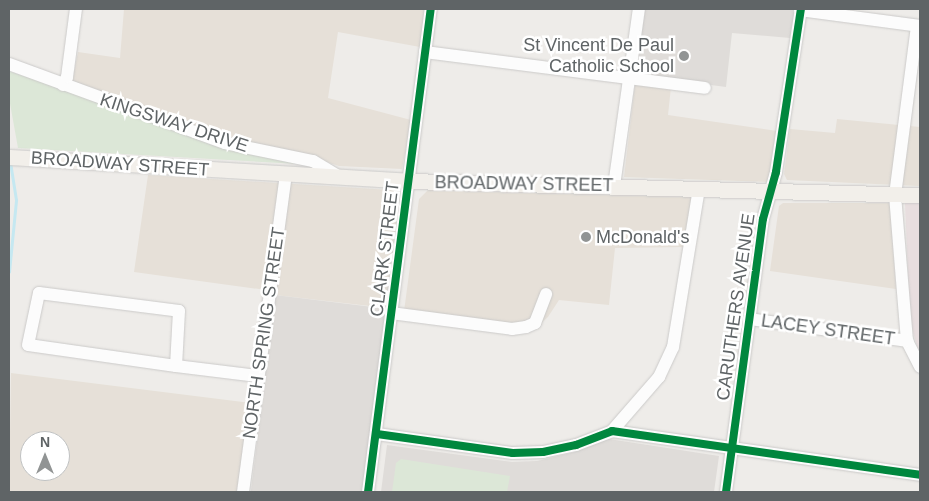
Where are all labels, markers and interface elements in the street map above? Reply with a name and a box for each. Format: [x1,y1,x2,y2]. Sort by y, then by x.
place label: St Vincent De Paul Catholic School [523,35,674,78]
marker: St Vincent De Paul Catholic School [678,50,690,62]
street label: KINGSWAY DRIVE [97,89,251,157]
street label: BROADWAY STREET [30,147,210,181]
street label: BROADWAY STREET [434,172,614,196]
street label: CLARK STREET [366,180,404,318]
street label: CARUTHERS AVENUE [712,212,760,402]
street label: NORTH SPRING STREET [238,226,290,440]
place label: McDonald's [596,226,689,248]
marker: McDonald's [580,231,592,243]
street label: LACEY STREET [760,310,896,350]
north arrow [20,431,70,481]
text: N [40,434,50,450]

